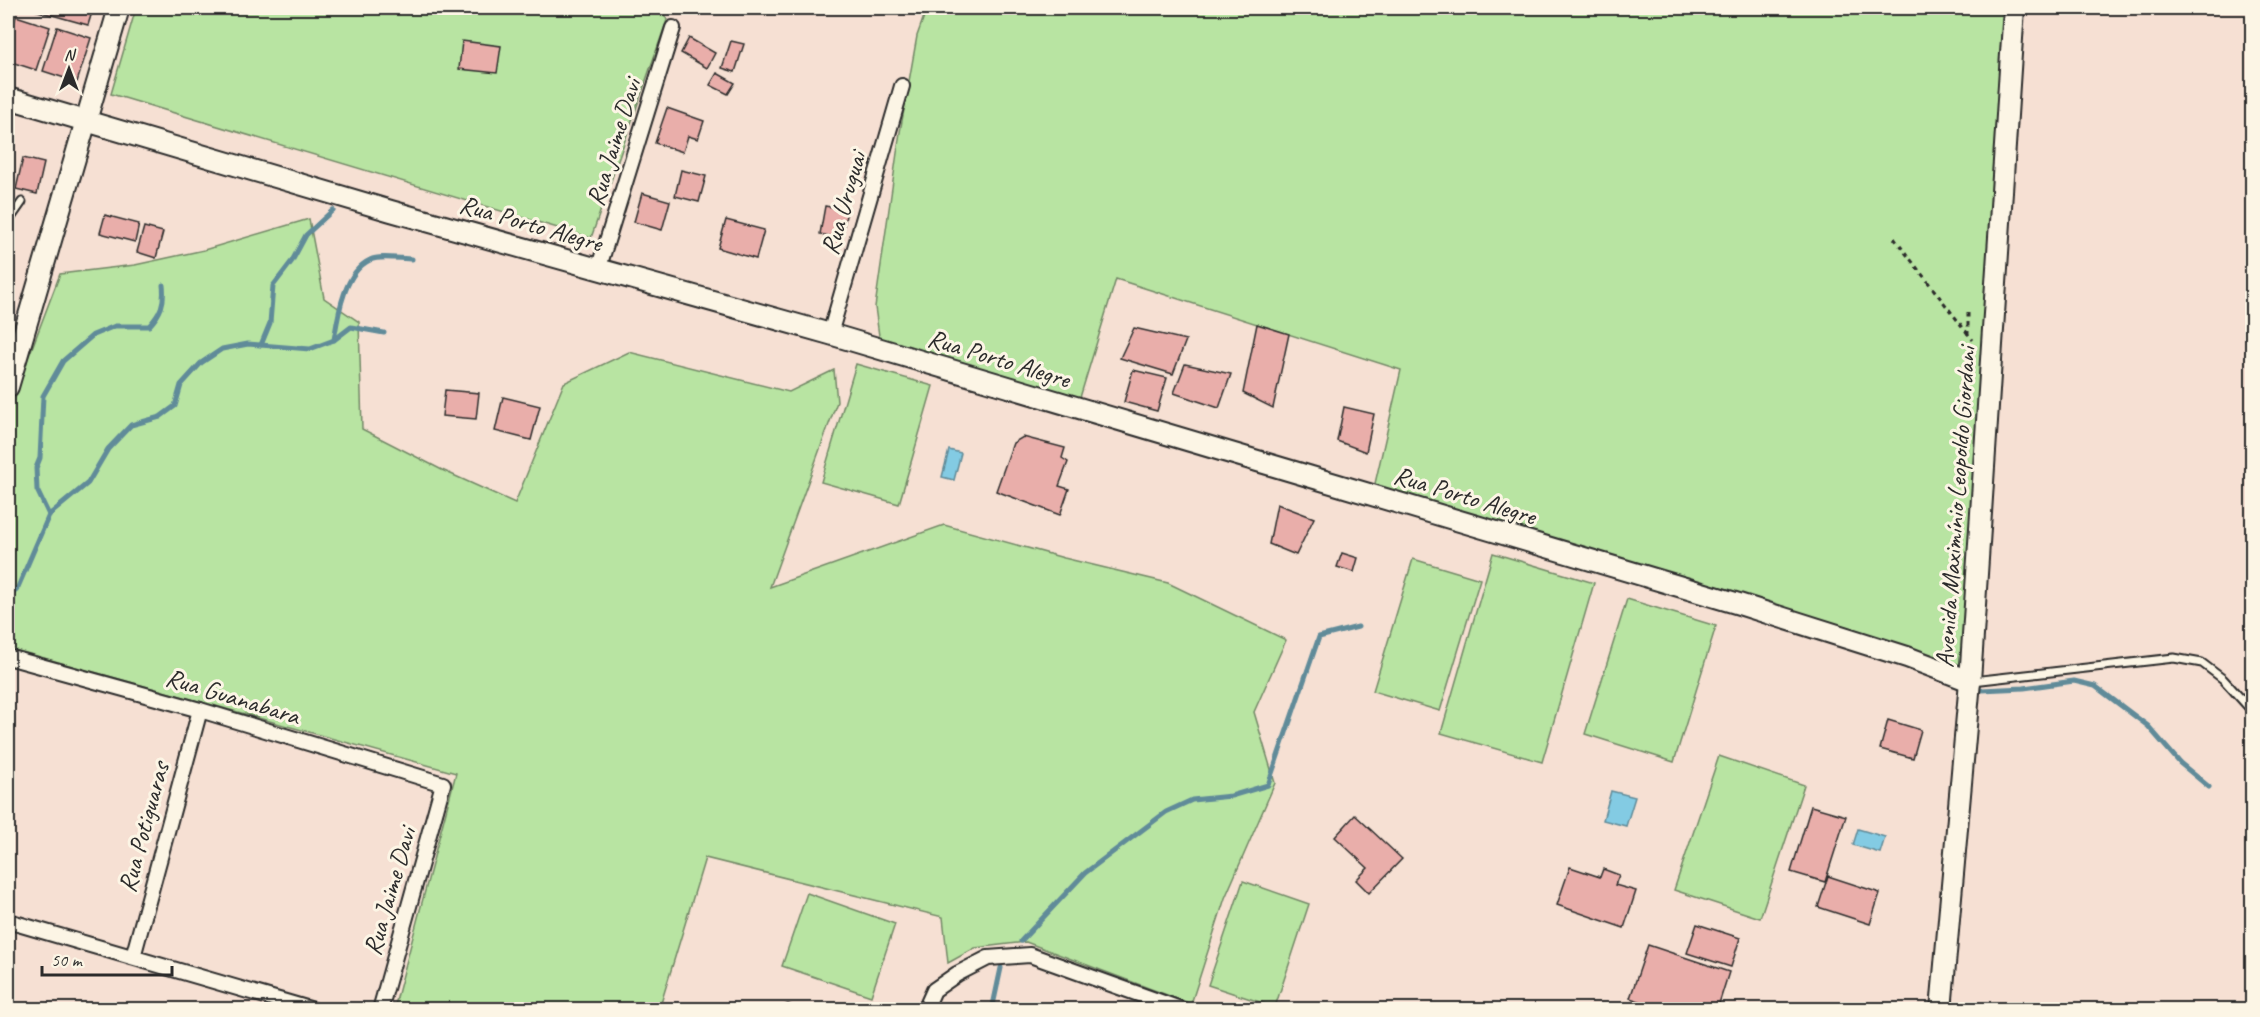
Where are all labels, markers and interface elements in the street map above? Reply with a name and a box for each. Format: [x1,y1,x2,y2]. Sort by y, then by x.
north arrow [39,39,99,99]
text: N [64,45,77,65]
street label: Rua Jaime Davi [578,71,649,210]
street label: Rua Uruguai [813,145,875,258]
street label: Rua Porto Alegre [456,187,607,260]
street label: Rua Porto Alegre [924,321,1075,396]
street label: Avenida Maximínio Leopoldo Giordani [1928,342,1983,669]
street label: Rua Porto Alegre [1390,458,1541,533]
street label: Rua Guanabara [162,660,305,733]
street label: Rua Potiguaras [110,756,177,896]
street label: Rua Jaime Davi [356,820,424,959]
scale bar [42,939,172,977]
text: 50 m [51,949,84,971]

